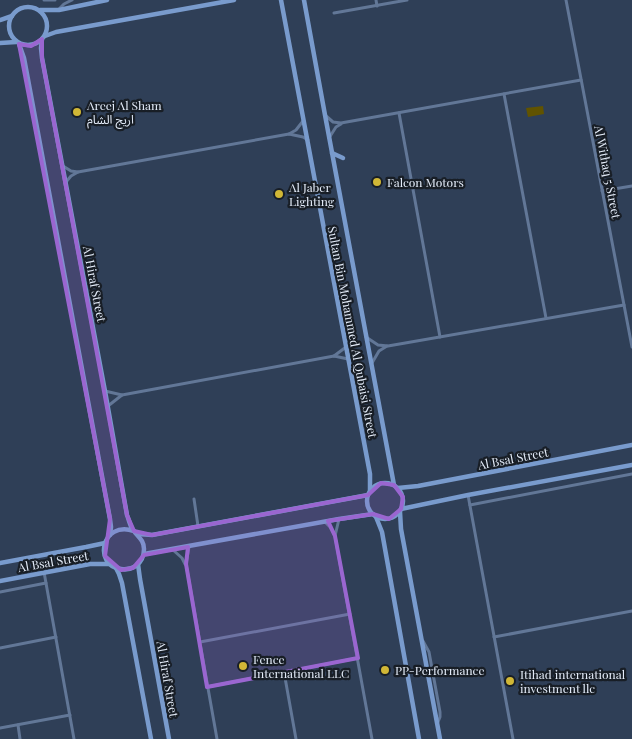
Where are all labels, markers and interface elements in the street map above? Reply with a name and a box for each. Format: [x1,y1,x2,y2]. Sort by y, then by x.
place label: Areej Al Sham اريج الشام [86,97,162,129]
marker: Areej Al Sham اريج الشام [71,106,83,118]
street label: Al Withaq 5 Street [591,123,625,221]
place label: Falcon Motors [387,174,464,190]
marker: Falcon Motors [371,176,383,188]
place label: Al Jaber Lighting [288,179,335,209]
marker: Al Jaber Lighting [273,188,285,200]
street label: Sultan Bin Mohammed Al Qubaisi Street [325,225,382,440]
street label: Al Hiraf Street [80,244,110,324]
street label: Al Bsal Street [475,443,550,473]
street label: Al Bsal Street [15,547,90,575]
street label: Al Hiraf Street [153,639,183,719]
place label: Fence International LLC [253,651,349,681]
marker: Fence International LLC [237,660,249,672]
place label: PP-Performance [395,662,484,678]
marker: PP-Performance [379,664,391,676]
place label: Itihad international investment llc [520,666,626,696]
marker: Itihad international investment llc [504,675,516,687]

